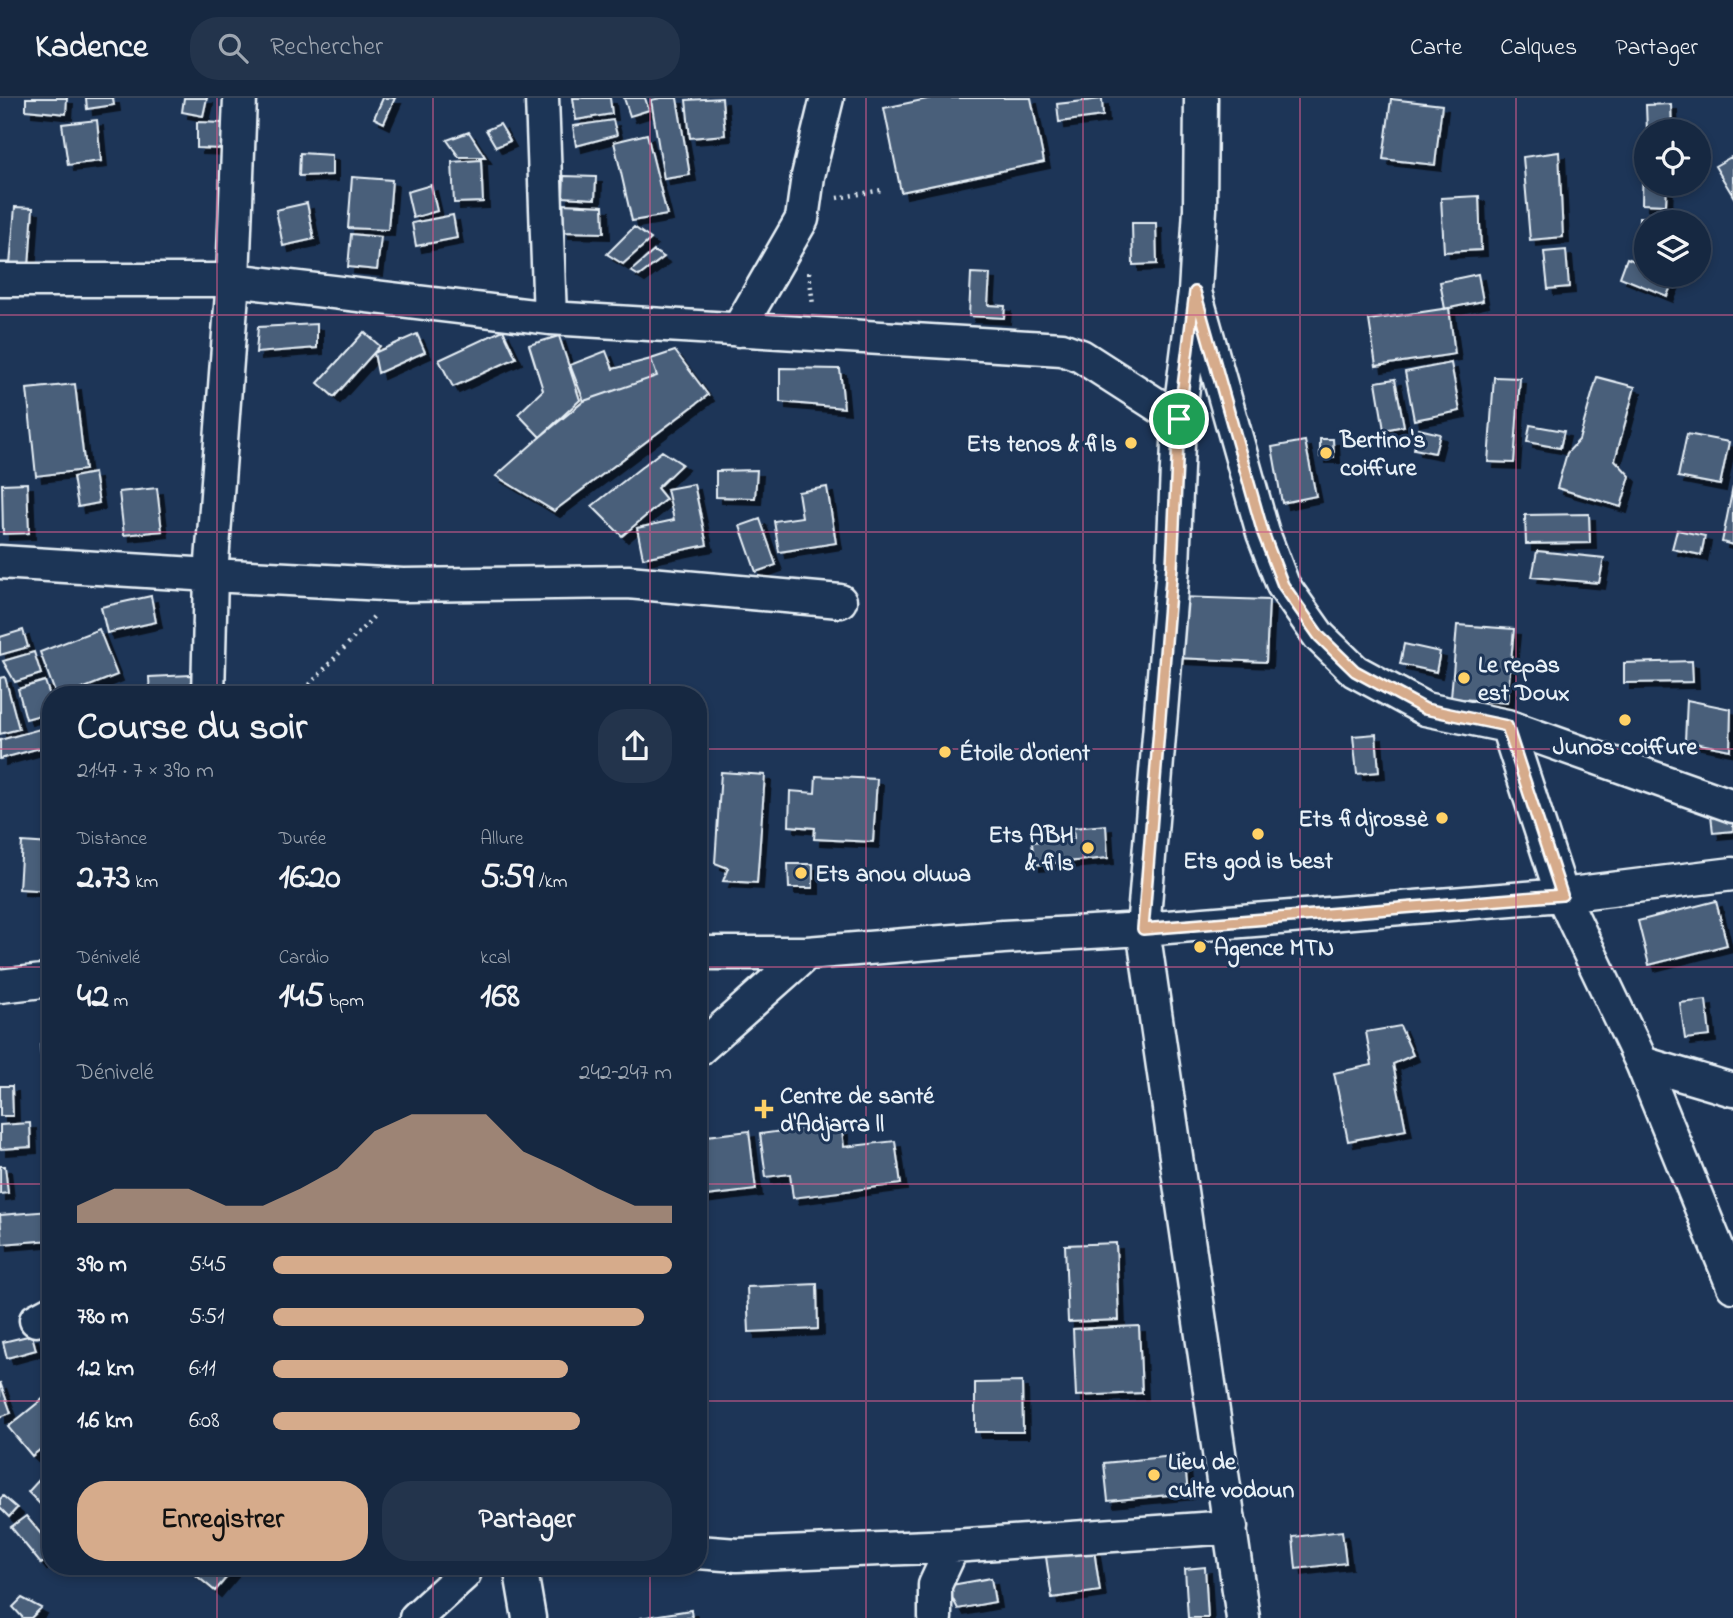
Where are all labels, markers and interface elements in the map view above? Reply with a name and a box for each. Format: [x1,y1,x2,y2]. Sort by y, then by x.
search box [190,17,680,80]
text: Kadence [35,24,148,72]
icon: search [214,29,252,67]
text: Rechercher [270,29,383,67]
text: Carte [1410,31,1462,66]
text: Calques [1500,31,1577,66]
text: Partager [1615,31,1698,66]
map controls [1634,119,1711,287]
button: locate [1634,119,1711,196]
button: layers [1634,210,1711,287]
pin [1149,389,1209,449]
icon: arrive [1160,400,1198,438]
place label: Bertino's coiffure [1339,424,1426,487]
place label: Ets tenos & fils [966,428,1117,463]
marker: Ets tenos & fils [1123,435,1139,451]
marker: Bertino's coiffure [1318,445,1334,461]
place label: Le repas est Doux [1478,649,1570,712]
marker: Le repas est Doux [1456,670,1472,686]
text: Course du soir [77,701,307,757]
button: share [598,709,672,783]
marker: Junos coiffure [1617,712,1633,728]
place label: Junos coiffure [1553,731,1698,766]
place label: Étoile d'orient [959,737,1091,772]
marker: Étoile d'orient [937,744,953,760]
text: 21:47 · 7 × 390 m [77,755,214,788]
place label: Ets fidjrossè [1298,803,1429,838]
marker: Ets fidjrossè [1434,810,1450,826]
place label: Ets ABH & fils [988,819,1074,882]
text: Distance [77,826,147,853]
text: Durée [279,826,326,853]
text: Allure [480,826,524,853]
marker: Ets god is best [1250,826,1266,842]
marker: Ets ABH & fils [1080,840,1096,856]
place label: Ets god is best [1183,845,1334,881]
text: 2.73 [77,853,130,904]
text: 16:20 [279,853,341,904]
text: 5:59 [480,853,534,904]
place label: Ets anou oluwa [815,858,971,893]
marker: Ets anou oluwa [793,865,809,881]
text: km [130,869,158,896]
text: /km [534,869,568,896]
place label: Agence MTN [1214,932,1334,968]
marker: Agence MTN [1192,939,1208,955]
text: Dénivelé [77,945,140,972]
text: Cardio [279,945,329,972]
text: kcal [480,945,511,972]
text: 42 [77,972,109,1023]
text: 145 [279,972,324,1023]
text: 168 [480,972,520,1023]
text: m [109,988,128,1015]
text: bpm [324,988,364,1015]
text: Dénivelé [77,1057,154,1090]
text: 242–247 m [579,1057,672,1090]
place label: Centre de santé d'Adjarra ll [780,1080,935,1143]
marker: Centre de santé d'Adjarra ll [754,1099,774,1119]
text: 390 m [77,1249,127,1282]
text: 5:45 [189,1249,227,1282]
text: 780 m [77,1301,129,1334]
text: 5:51 [189,1301,225,1334]
text: 1.2 km [77,1353,134,1386]
text: 6:11 [189,1353,216,1386]
text: 1.6 km [77,1405,133,1438]
text: 6:08 [189,1405,220,1438]
place label: Lieu de culte vodoun [1168,1446,1295,1509]
marker: Lieu de culte vodoun [1146,1467,1162,1483]
button: Enregistrer [77,1481,368,1561]
button: Partager [382,1481,672,1561]

